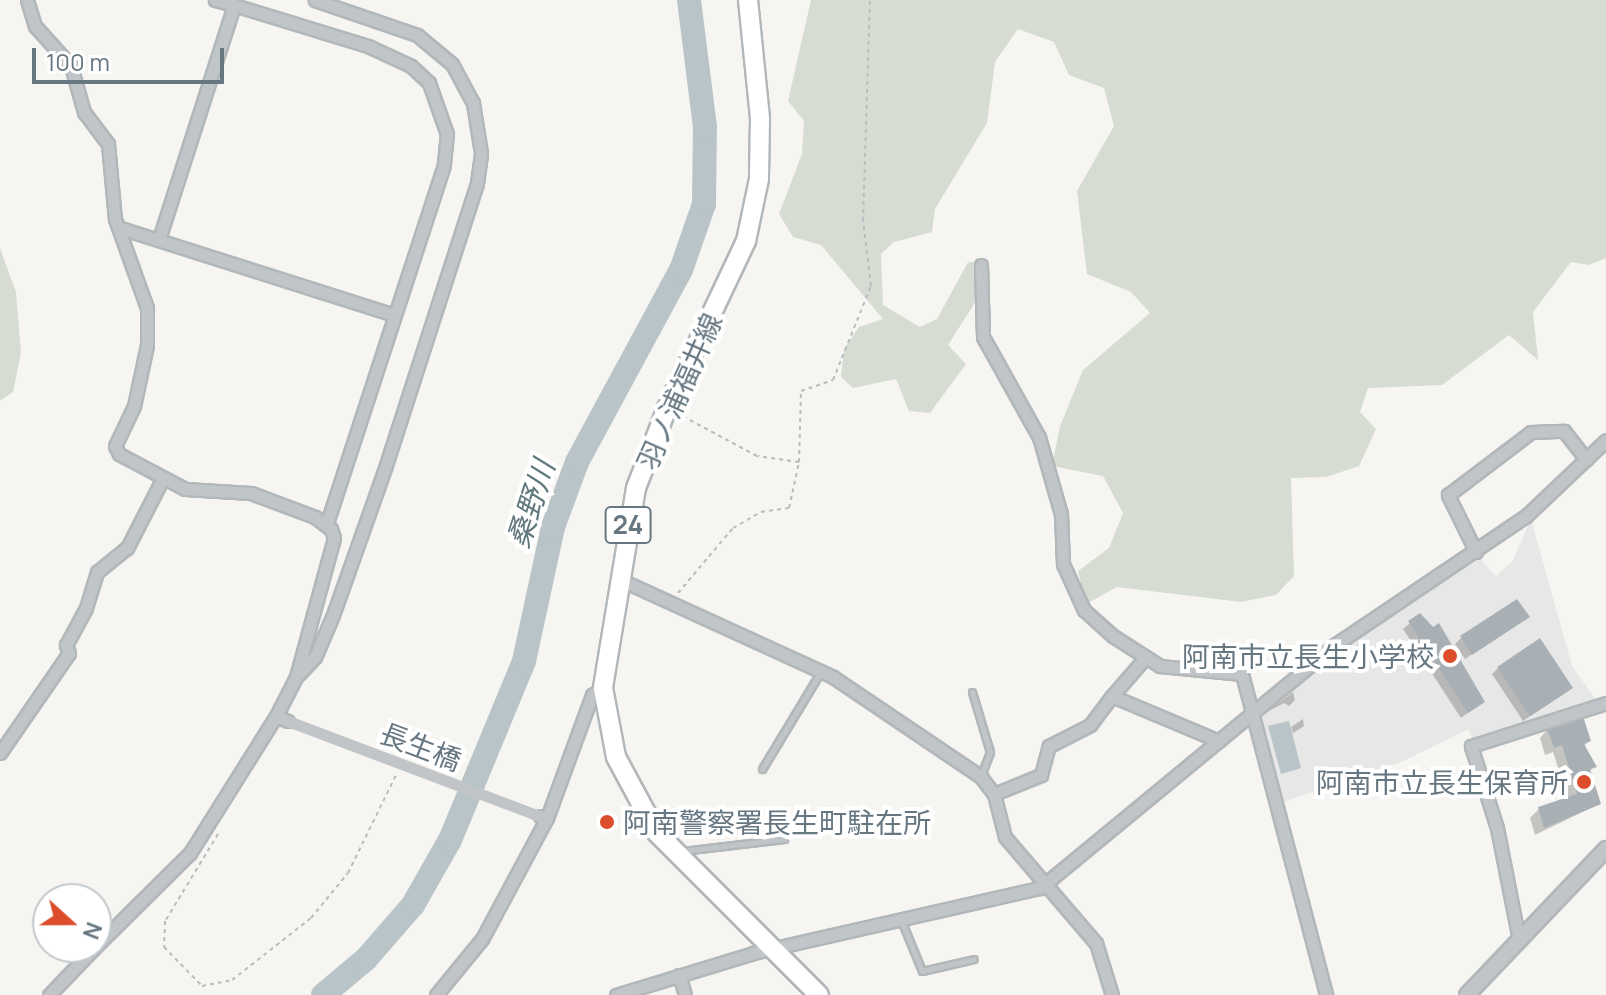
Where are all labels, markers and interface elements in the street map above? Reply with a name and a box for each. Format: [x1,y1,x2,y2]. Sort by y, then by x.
scale bar [36,32,228,82]
text: 100 m [46,45,110,78]
street label: 羽ノ浦福井線 [629,307,729,475]
water label: 桑野川 [500,456,562,552]
road number: 24 [604,503,652,547]
place label: 阿南市立長生小学校 [1182,639,1434,673]
marker: 阿南市立長生小学校 [1441,647,1459,665]
street label: 長生橋 [376,715,466,777]
place label: 阿南市立長生保育所 [1316,765,1568,799]
marker: 阿南市立長生保育所 [1575,773,1593,791]
place label: 阿南警察署長生町駐在所 [623,805,931,839]
marker: 阿南警察署長生町駐在所 [598,813,616,831]
north arrow [32,883,112,963]
text: N [76,918,109,944]

